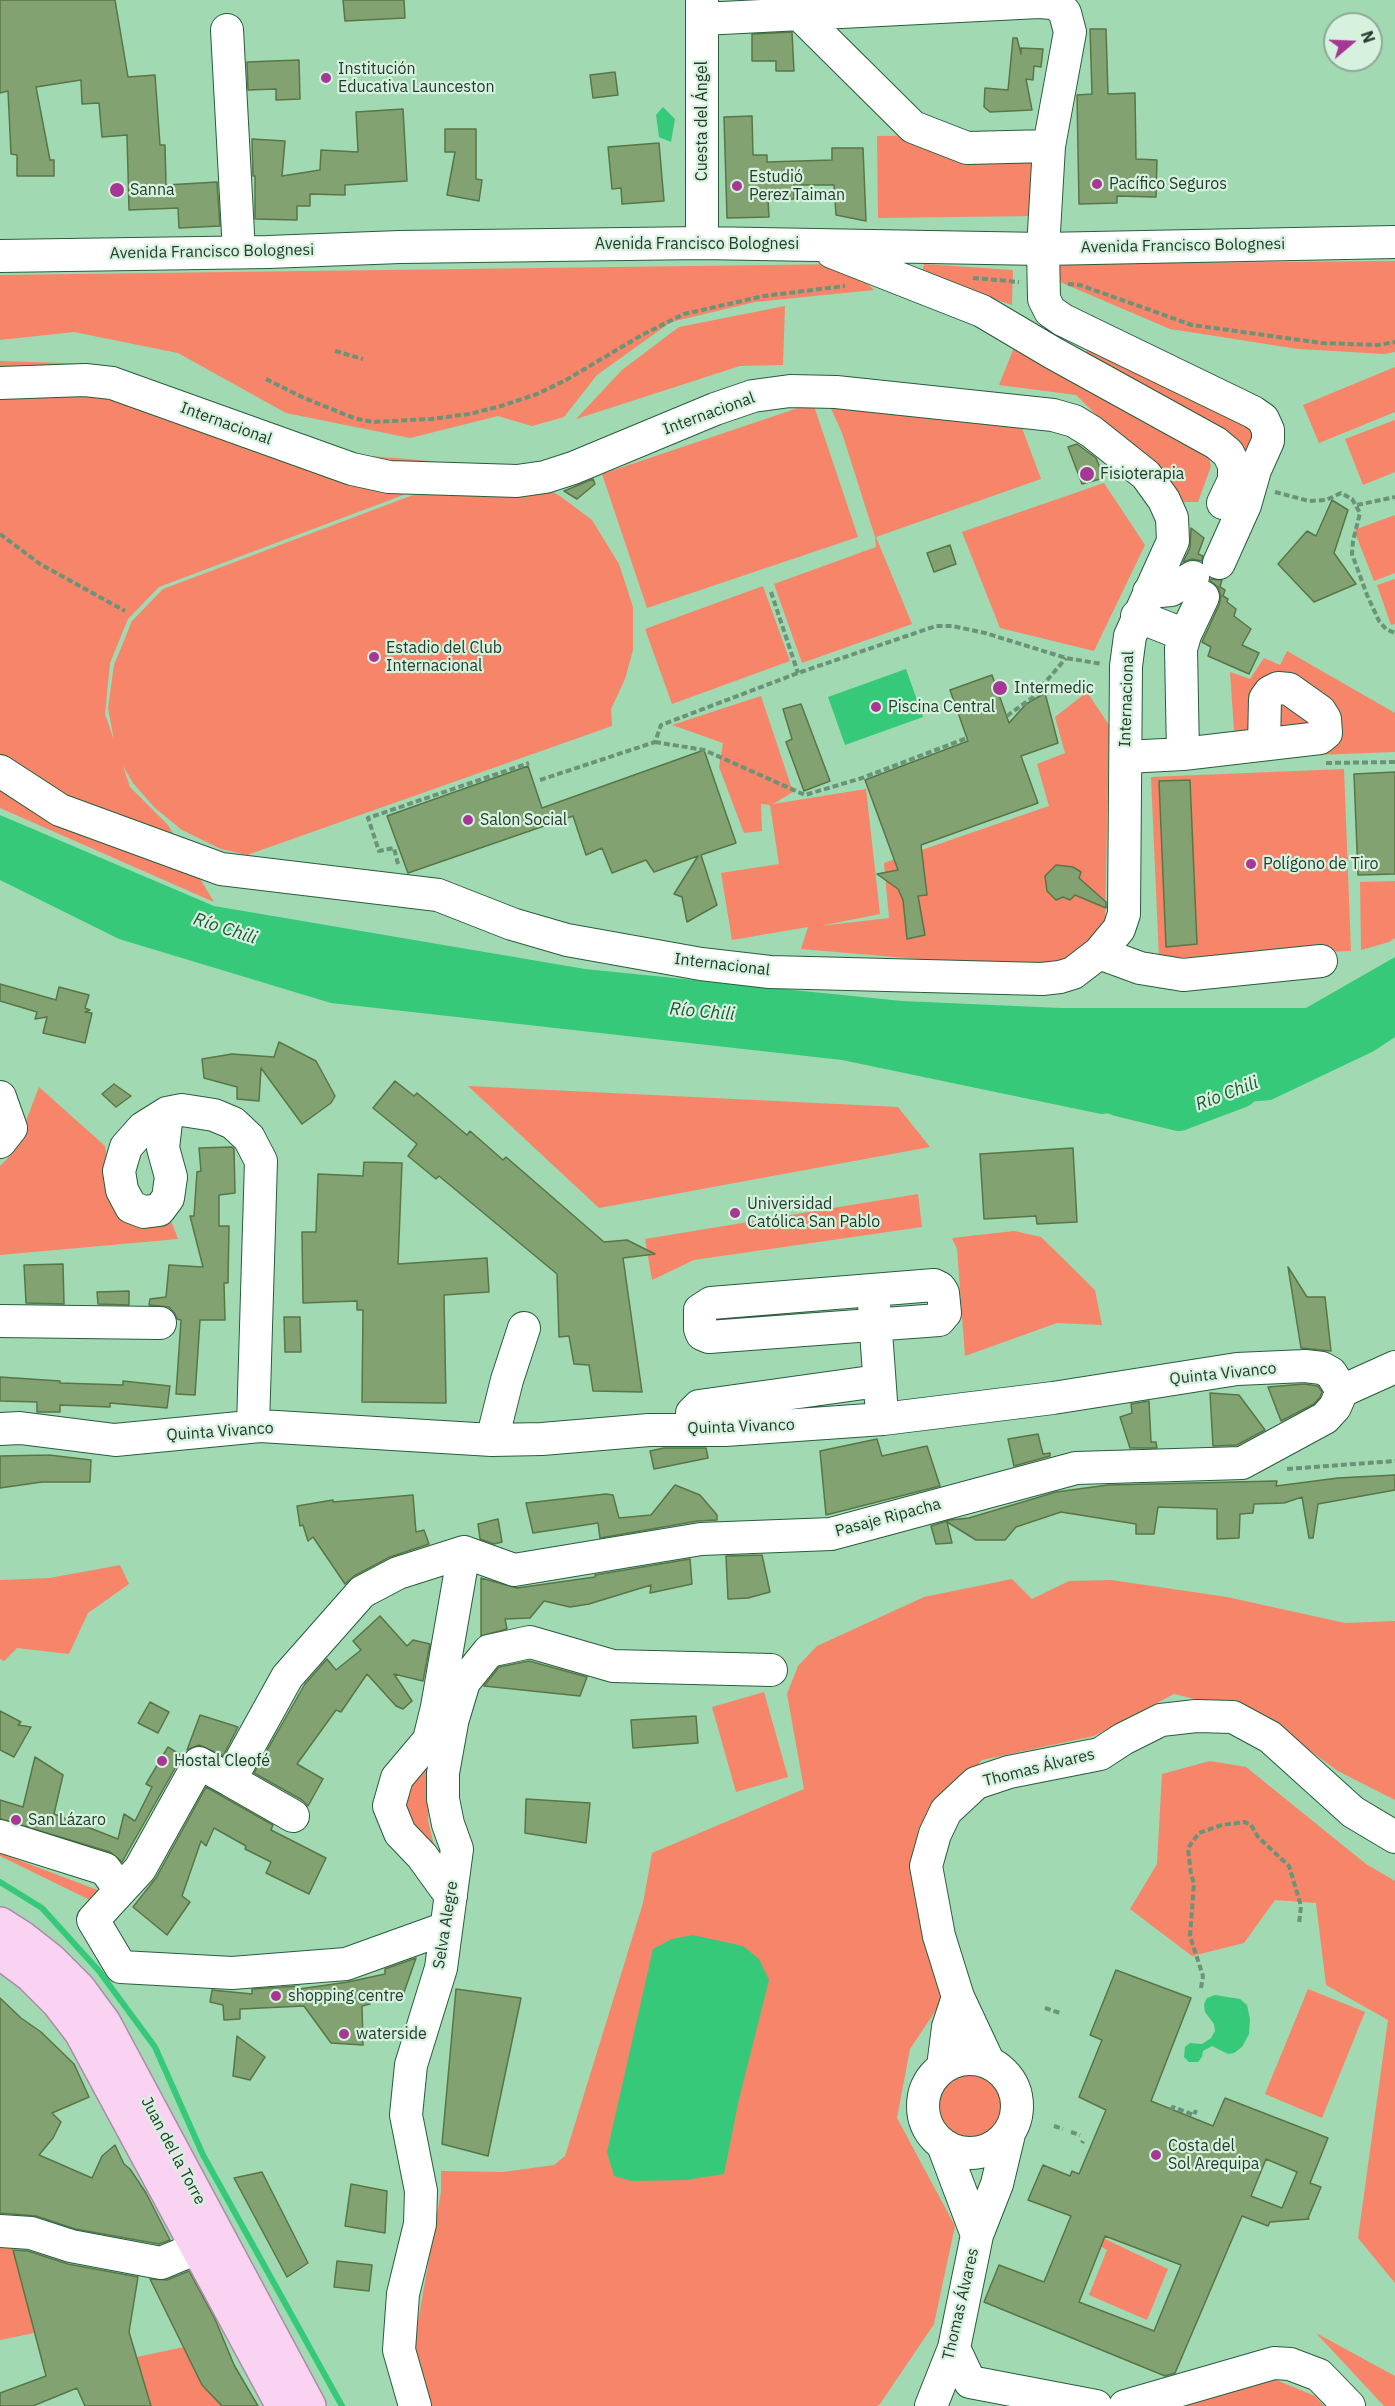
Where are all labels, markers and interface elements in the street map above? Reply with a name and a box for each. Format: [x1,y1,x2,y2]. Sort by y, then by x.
north arrow [1323,12,1383,72]
text: N [1357,28,1379,46]
place label: Institución Educativa Launceston [338,59,495,97]
street label: Cuesta del Ángel [692,61,712,181]
marker: Institución Educativa Launceston [319,71,333,85]
place label: Estudió Perez Taiman [749,167,845,205]
place label: Pacífico Seguros [1109,174,1227,194]
marker: Pacífico Seguros [1090,177,1104,191]
marker: Estudió Perez Taiman [730,179,744,193]
place label: Sanna [130,180,175,200]
marker: Sanna [108,181,126,199]
street label: Avenida Francisco Bolognesi [595,234,799,254]
street label: Avenida Francisco Bolognesi [1081,235,1285,257]
street label: Avenida Francisco Bolognesi [110,241,314,263]
street label: Internacional [660,389,758,439]
street label: Internacional [177,399,275,449]
place label: Fisioterapia [1100,464,1184,484]
marker: Fisioterapia [1078,465,1096,483]
place label: Estadio del Club Internacional [386,638,502,676]
marker: Estadio del Club Internacional [367,650,381,664]
street label: Internacional [1116,651,1138,747]
place label: Intermedic [1014,678,1094,698]
marker: Intermedic [991,679,1009,697]
place label: Piscina Central [888,697,995,717]
marker: Piscina Central [869,700,883,714]
place label: Salon Social [480,810,567,830]
marker: Salon Social [461,813,475,827]
place label: Polígono de Tiro [1263,854,1379,874]
marker: Polígono de Tiro [1244,857,1258,871]
water label: Río Chili [191,909,259,949]
street label: Internacional [673,950,771,980]
water label: Río Chili [668,998,736,1026]
water label: Río Chili [1193,1072,1261,1116]
place label: Universidad Católica San Pablo [747,1194,880,1232]
marker: Universidad Católica San Pablo [728,1206,742,1220]
street label: Quinta Vivanco [1169,1359,1277,1389]
street label: Quinta Vivanco [687,1416,795,1438]
street label: Quinta Vivanco [166,1419,274,1445]
street label: Pasaje Ripacha [833,1495,943,1541]
street label: Thomas Álvares [981,1745,1097,1791]
place label: Hostal Cleofé [174,1751,270,1771]
marker: Hostal Cleofé [155,1754,169,1768]
place label: San Lázaro [28,1810,106,1830]
marker: San Lázaro [9,1813,23,1827]
street label: Selva Alegre [430,1880,462,1970]
place label: shopping centre [288,1986,404,2006]
marker: shopping centre [269,1989,283,2003]
place label: waterside [356,2024,427,2044]
marker: waterside [337,2027,351,2041]
street label: Juan del la Torre [137,2094,209,2208]
place label: Costa del Sol Arequipa [1168,2136,1259,2174]
marker: Costa del Sol Arequipa [1149,2148,1163,2162]
street label: Thomas Álvares [939,2246,983,2362]

